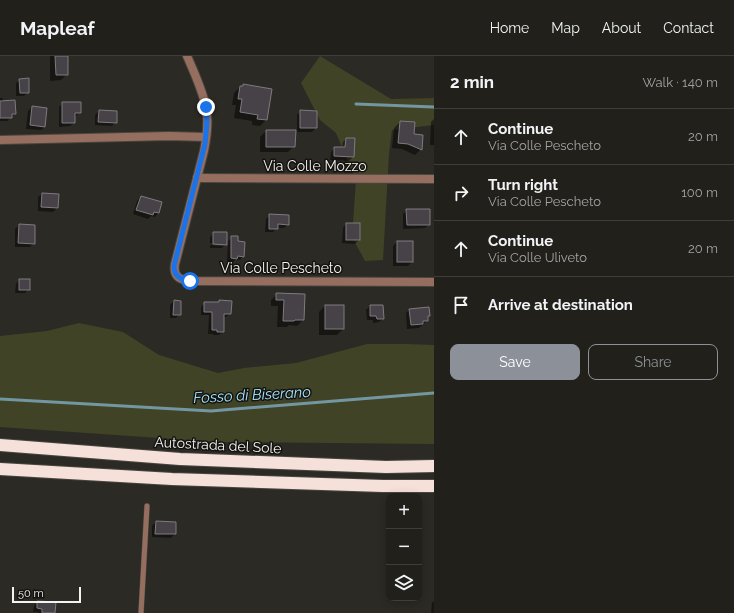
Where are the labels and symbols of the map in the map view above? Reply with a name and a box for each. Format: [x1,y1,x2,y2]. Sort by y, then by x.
route end [197,98,215,116]
street label: Via Colle Mozzo [263,158,367,174]
street label: Via Colle Pescheto [220,260,342,276]
route start [181,272,199,290]
water label: Fosso di Biserano [193,383,311,407]
street label: Autostrada del Sole [154,434,282,456]
scale bar [12,585,81,604]

